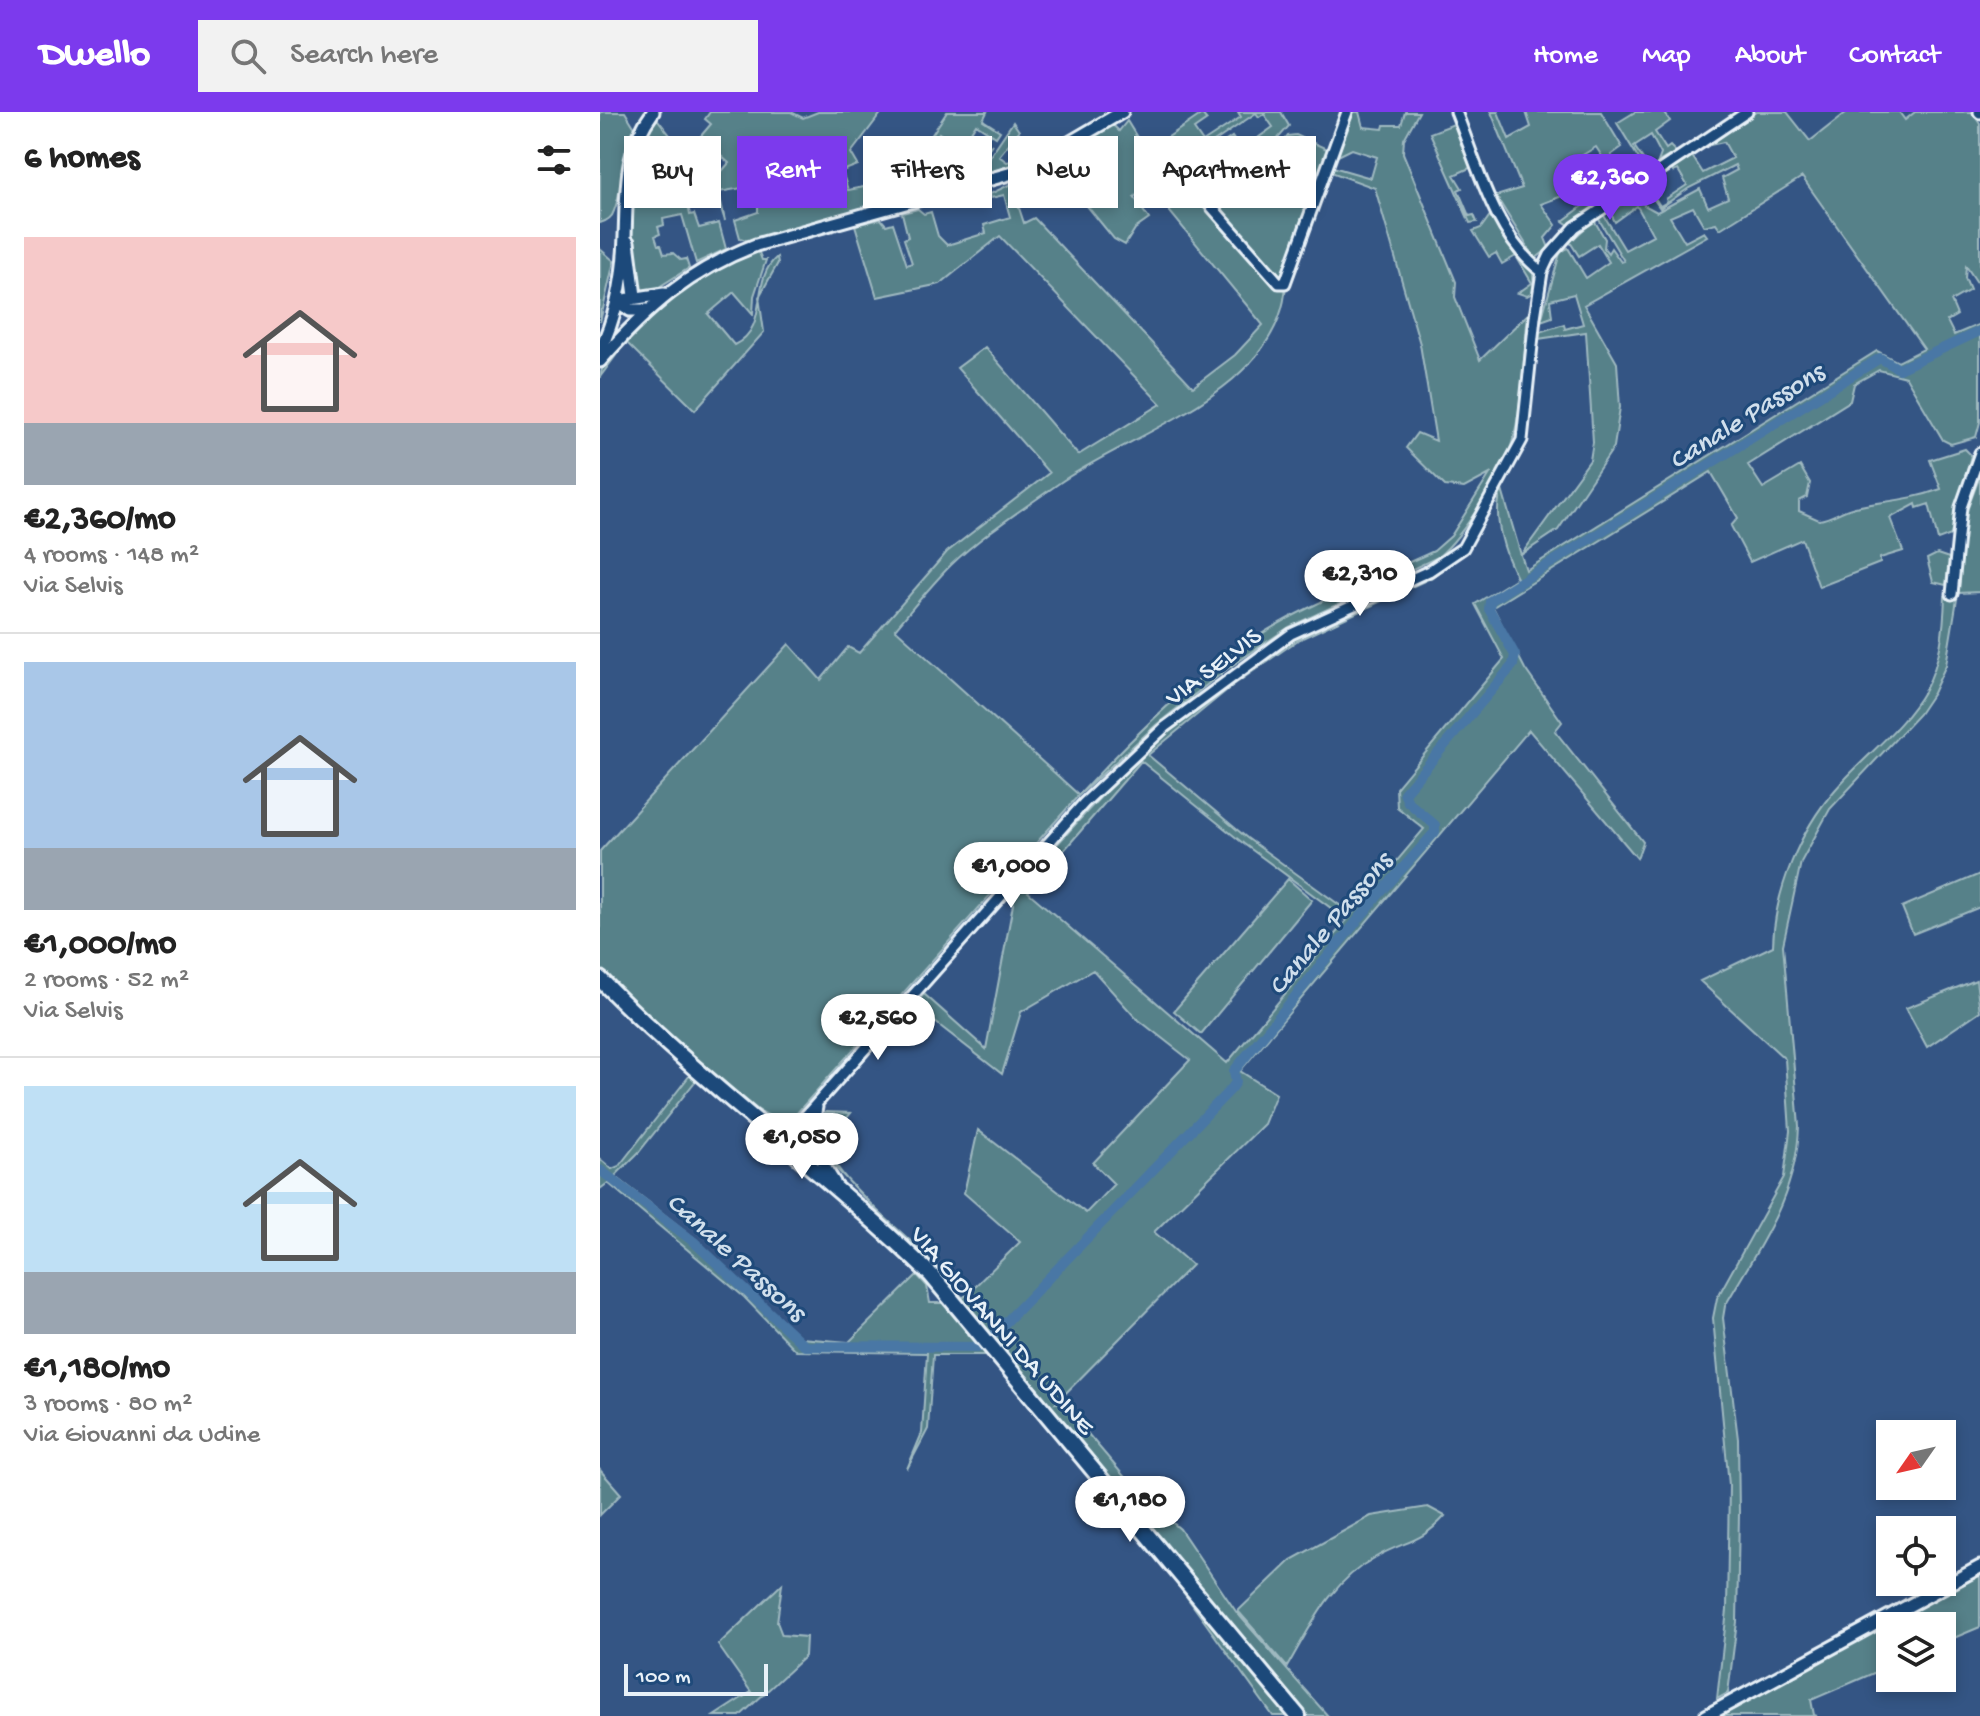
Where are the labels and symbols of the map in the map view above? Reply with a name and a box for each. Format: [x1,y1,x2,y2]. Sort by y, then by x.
pin: €2,360 [1545,154,1675,222]
water label: Canale Passons [1664,356,1833,479]
pin: €2,310 [1295,550,1425,618]
street label: VIA SELVIS [1160,622,1270,716]
pin: €1,000 [946,842,1076,910]
water label: Canale Passons [1262,845,1403,1003]
pin: €2,560 [813,994,943,1062]
pin: €1,050 [737,1113,867,1181]
water label: Canale Passons [658,1187,814,1331]
street label: VIA GIOVANNI DA UDINE [901,1220,1100,1443]
north arrow [1876,1420,1956,1500]
pin: €1,180 [1065,1476,1195,1544]
scale bar [624,1660,768,1696]

